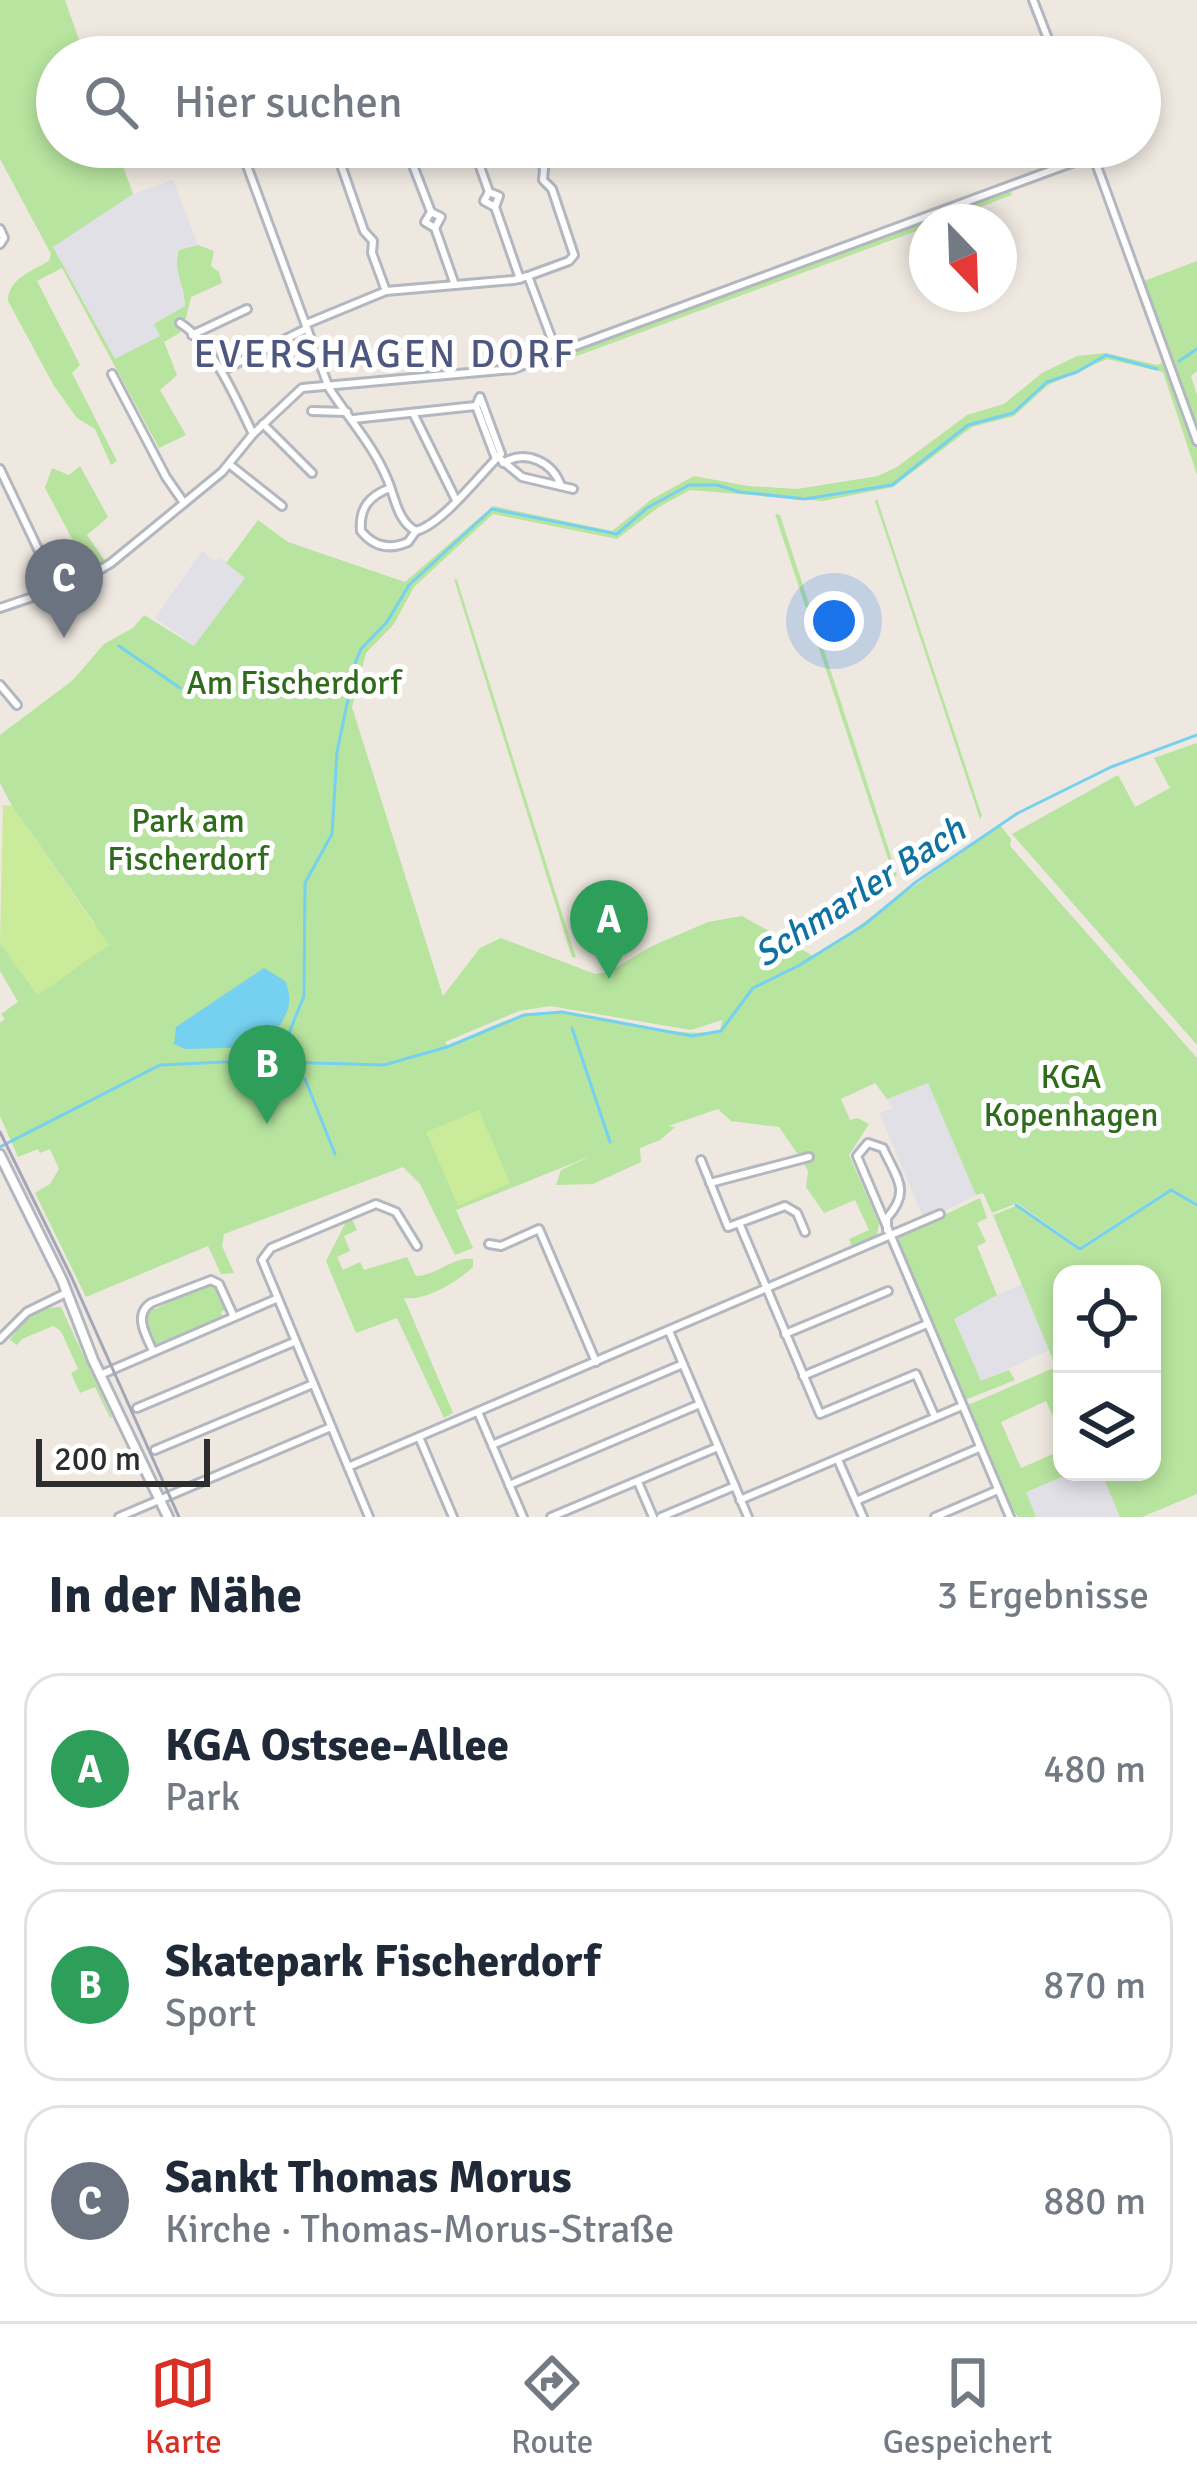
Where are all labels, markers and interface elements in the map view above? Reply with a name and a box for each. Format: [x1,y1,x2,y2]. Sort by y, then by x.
search box [36,36,1161,168]
icon: search [78,69,144,135]
text: Hier suchen [174,75,403,130]
north arrow [909,204,1017,312]
district label: EVERSHAGEN DORF [193,330,577,378]
pin: C [25,539,103,638]
your location [804,591,864,651]
park label: Am Fischerdorf [186,663,403,704]
park label: Park am Fischerdorf [107,801,271,880]
water label: Schmarler Bach [746,807,975,977]
pin: A [570,880,648,979]
pin: B [228,1025,306,1124]
park label: KGA Kopenhagen [984,1057,1158,1136]
map controls [1053,1265,1161,1481]
button: locate [1053,1265,1161,1373]
button: layers [1053,1373,1161,1481]
scale bar [36,1433,210,1486]
text: 200 m [54,1439,141,1480]
text: In der Nähe [48,1564,302,1627]
text: 3 Ergebnisse [937,1571,1149,1619]
text: KGA Ostsee-Allee [165,1718,509,1773]
text: A [78,1745,102,1793]
text: 480 m [1043,1745,1146,1793]
text: Park [165,1773,240,1821]
text: Skatepark Fischerdorf [165,1934,600,1989]
text: B [78,1961,102,2009]
text: 870 m [1043,1961,1146,2009]
text: Sport [165,1989,256,2037]
text: Sankt Thomas Morus [165,2150,572,2205]
text: C [78,2177,102,2225]
text: 880 m [1043,2177,1146,2225]
text: Kirche · Thomas-Morus-Straße [165,2205,674,2253]
tab: Karte [145,2350,222,2463]
tab: Route [511,2350,593,2463]
tab: Gespeichert [883,2350,1052,2463]

